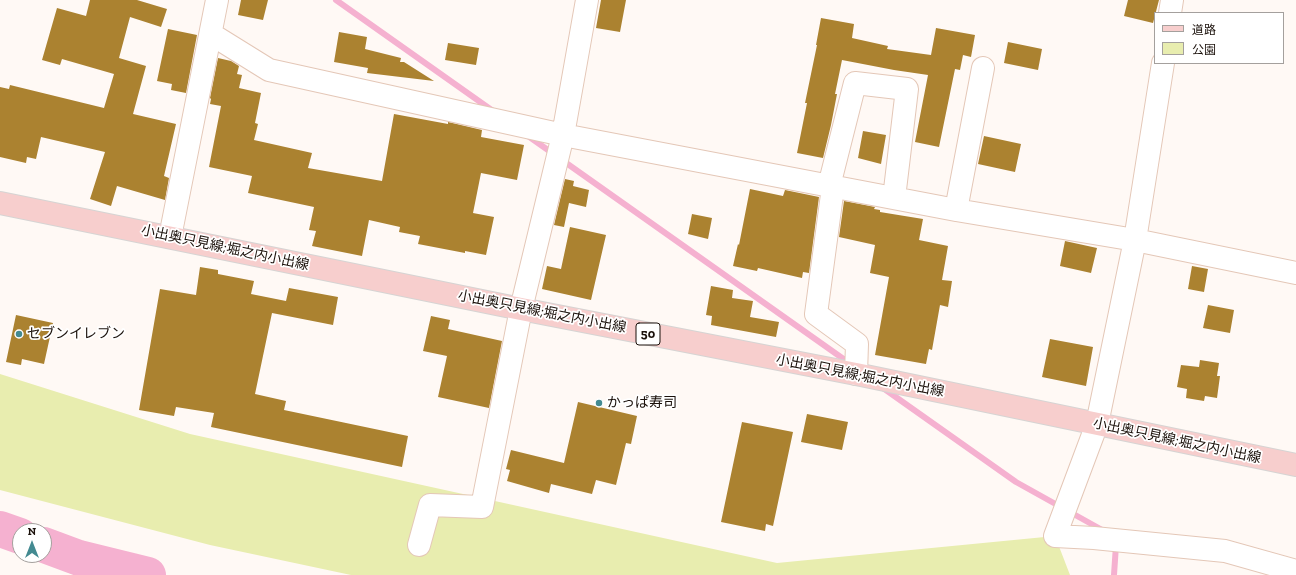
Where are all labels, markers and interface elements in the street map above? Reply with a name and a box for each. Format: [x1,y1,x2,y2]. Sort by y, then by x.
legend [1154,12,1284,64]
text: 道路 [1192,23,1216,37]
text: 公園 [1192,43,1216,57]
street label: 小出奥只見線;堀之内小出線 [139,222,311,274]
street label: 小出奥只見線;堀之内小出線 [456,287,628,337]
road number: 50 [636,323,660,345]
place label: セブンイレブン [27,326,125,342]
marker: セブンイレブン [14,329,24,339]
street label: 小出奥只見線;堀之内小出線 [774,351,946,401]
place label: かっぱ寿司 [607,395,677,411]
marker: かっぱ寿司 [594,398,604,408]
street label: 小出奥只見線;堀之内小出線 [1091,415,1263,467]
north arrow [12,523,52,563]
text: N [28,525,36,538]

